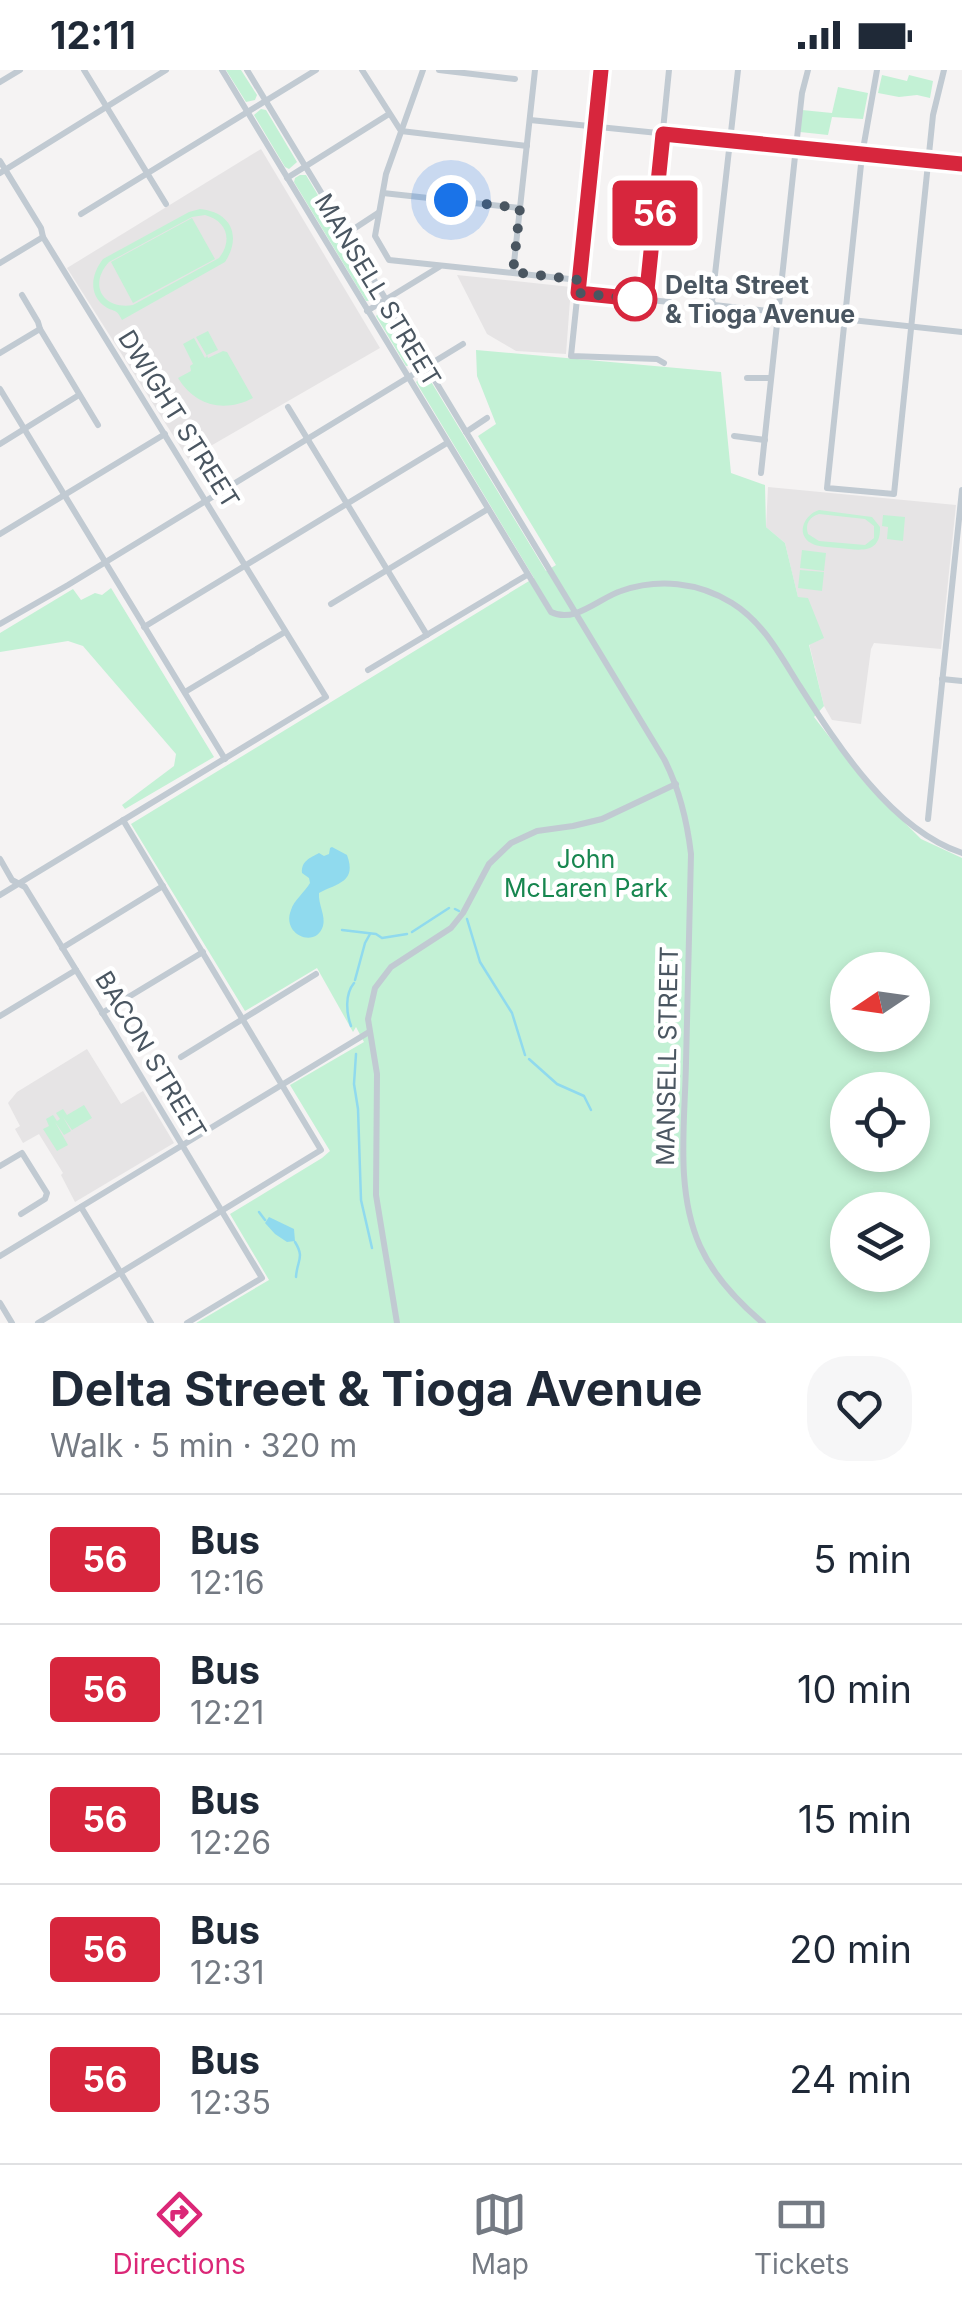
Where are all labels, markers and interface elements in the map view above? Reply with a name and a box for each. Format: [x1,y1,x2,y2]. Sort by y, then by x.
text: 12:11 [50,12,136,58]
your location [426,175,476,225]
line badge: 56 [610,180,700,246]
street label: MANSELL STREET [309,188,447,392]
text: 56 [632,192,678,234]
place label: Delta Street & Tioga Avenue [665,270,855,329]
marker: Delta Street & Tioga Avenue [614,278,656,320]
street label: DWIGHT STREET [112,324,246,514]
park label: John McLaren Park [504,844,668,903]
street label: MANSELL STREET [650,946,684,1166]
north arrow [830,952,930,1052]
map controls [830,952,930,1292]
street label: BACON STREET [89,966,213,1144]
button: locate [830,1072,930,1172]
button: layers [830,1192,930,1292]
button: heart [807,1356,912,1461]
text: Delta Street & Tioga Avenue [50,1359,703,1418]
text: Walk · 5 min · 320 m [50,1426,357,1465]
text: Bus [190,1517,260,1563]
text: 5 min [813,1536,912,1582]
text: 56 [82,1538,128,1580]
text: 12:16 [190,1563,265,1602]
text: Bus [190,1647,260,1693]
text: 10 min [797,1666,912,1712]
text: 56 [82,1668,128,1710]
text: 12:21 [190,1693,264,1732]
text: Bus [190,1777,260,1823]
text: 15 min [798,1796,912,1842]
text: 56 [82,1798,128,1840]
text: 12:26 [190,1823,271,1862]
text: Bus [190,1907,260,1953]
text: 20 min [789,1926,912,1972]
text: 56 [82,1928,128,1970]
text: 12:31 [190,1953,265,1992]
text: Bus [190,2037,260,2083]
text: 24 min [789,2056,912,2102]
text: 56 [82,2058,128,2100]
text: 12:35 [190,2083,271,2122]
tab: Directions [112,2187,246,2281]
tab: Map [471,2187,529,2281]
tab: Tickets [754,2187,850,2281]

